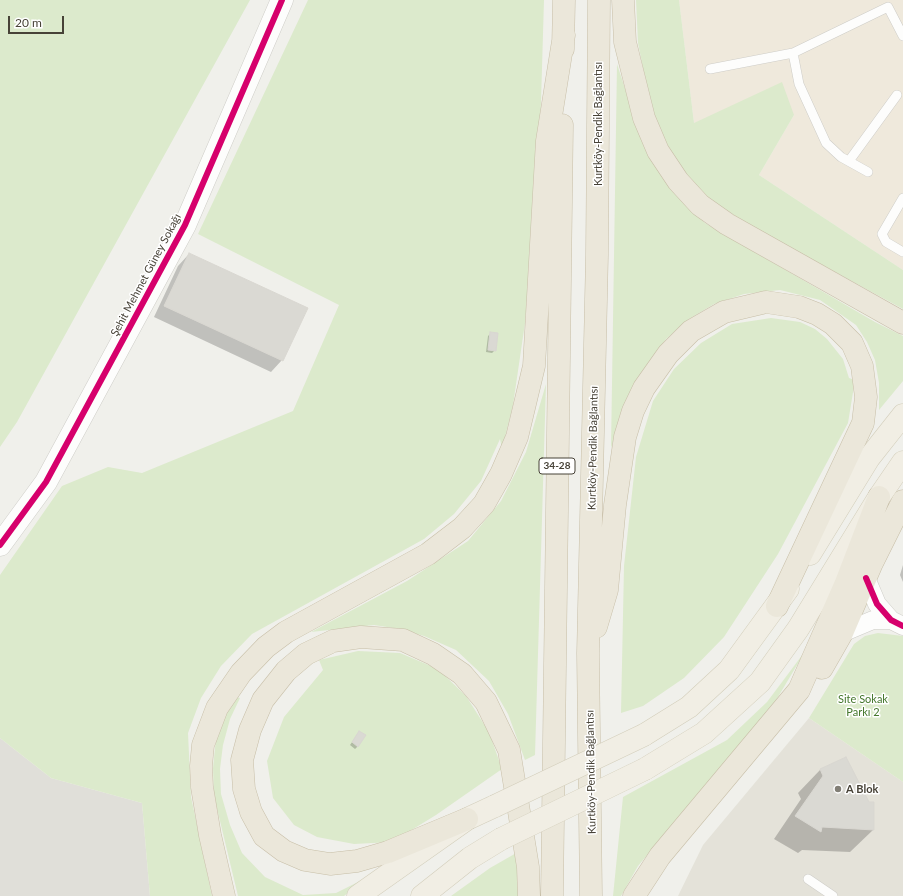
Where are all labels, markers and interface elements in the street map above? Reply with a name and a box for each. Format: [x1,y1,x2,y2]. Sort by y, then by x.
scale bar [10,8,66,34]
text: 20 m [15,15,42,30]
street label: Kurtköy-Pendik Bağlantısı [591,62,605,186]
street label: Şehit Mehmet Güney Sokağı [108,212,184,338]
street label: Kurtköy-Pendik Bağlantısı [585,386,601,510]
road number: 34-28 [539,458,575,474]
park label: Site Sokak Parkı 2 [838,692,888,718]
street label: Kurtköy-Pendik Bağlantısı [583,710,599,834]
place label: A Blok [846,782,878,796]
marker: A Blok [833,784,843,794]

